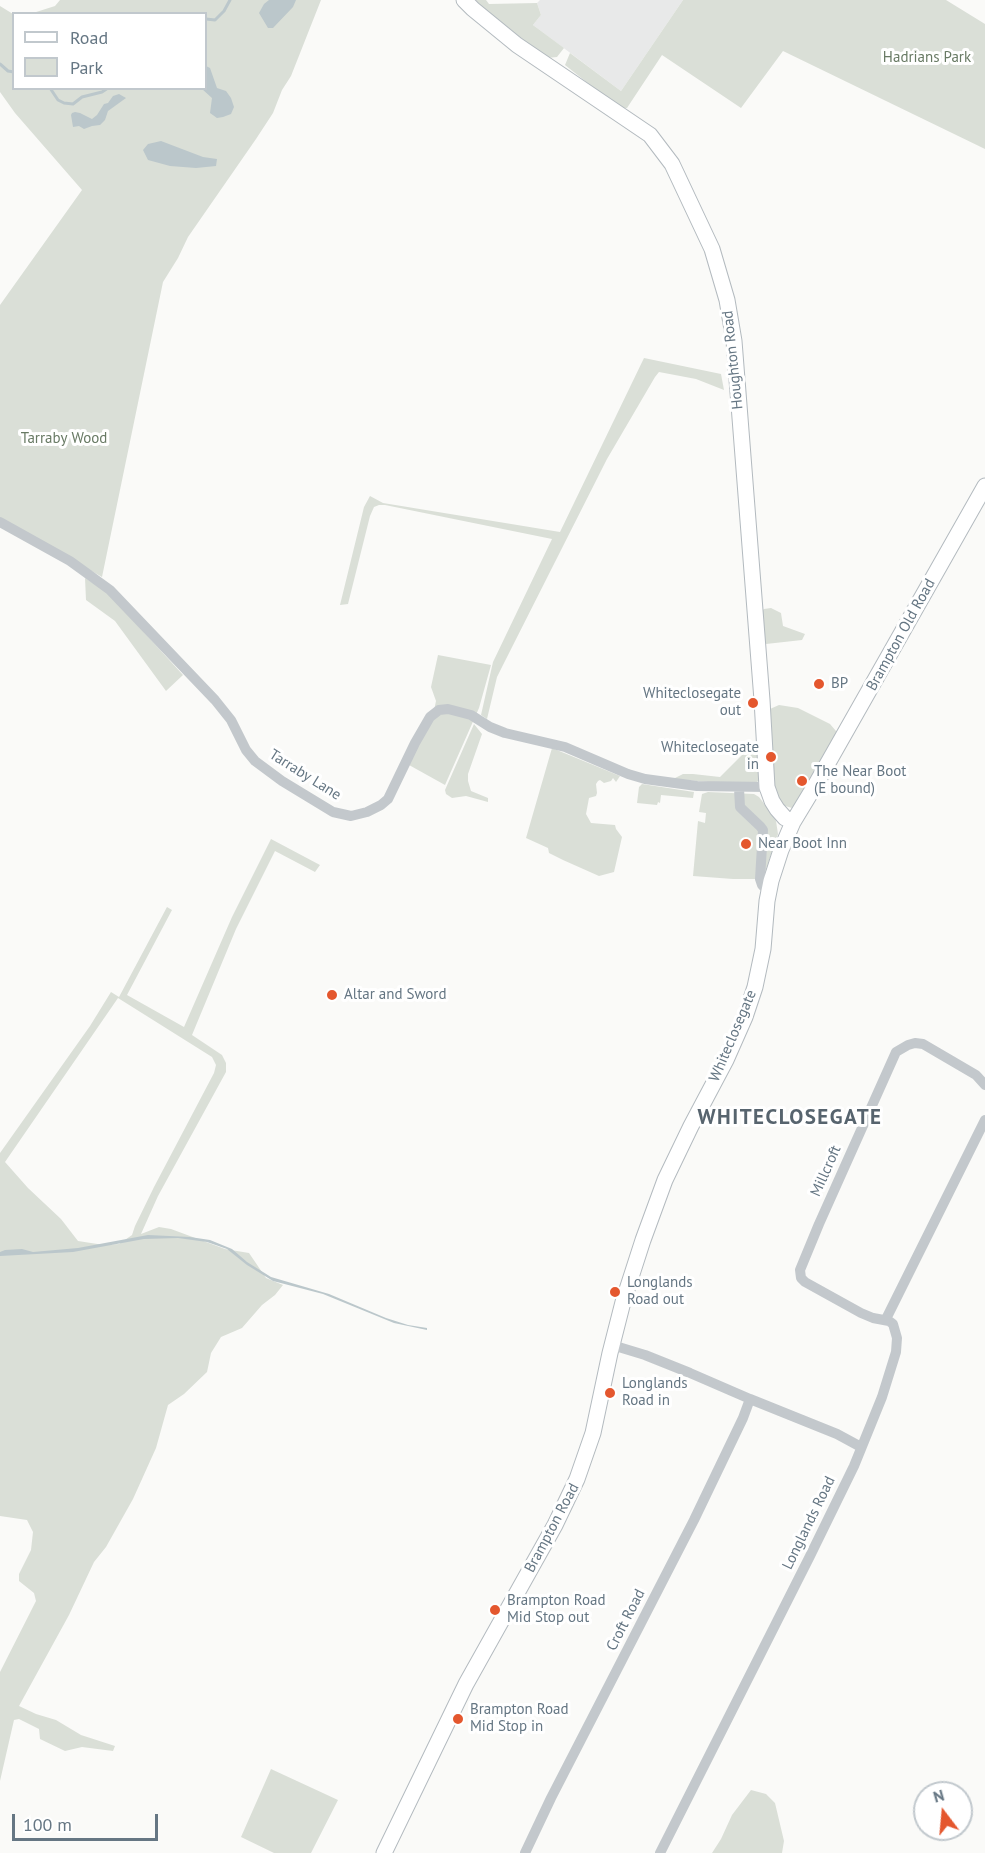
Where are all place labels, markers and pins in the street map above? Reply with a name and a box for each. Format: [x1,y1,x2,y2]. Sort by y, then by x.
place label: BP [831,675,848,693]
marker: BP [812,677,826,691]
place label: Whiteclosegate out [643,685,741,720]
marker: Whiteclosegate out [746,696,760,710]
place label: Whiteclosegate in [661,739,759,774]
marker: Whiteclosegate in [764,750,778,764]
place label: The Near Boot (E bound) [814,763,906,798]
marker: The Near Boot (E bound) [795,774,809,788]
place label: Near Boot Inn [758,835,847,853]
marker: Near Boot Inn [739,837,753,851]
place label: Altar and Sword [344,986,447,1004]
marker: Altar and Sword [325,988,339,1002]
place label: Longlands Road out [627,1274,693,1309]
marker: Longlands Road out [608,1285,622,1299]
place label: Longlands Road in [622,1375,688,1410]
marker: Longlands Road in [603,1386,617,1400]
place label: Brampton Road Mid Stop out [507,1592,606,1627]
marker: Brampton Road Mid Stop out [488,1603,502,1617]
place label: Brampton Road Mid Stop in [470,1701,569,1736]
marker: Brampton Road Mid Stop in [451,1712,465,1726]

